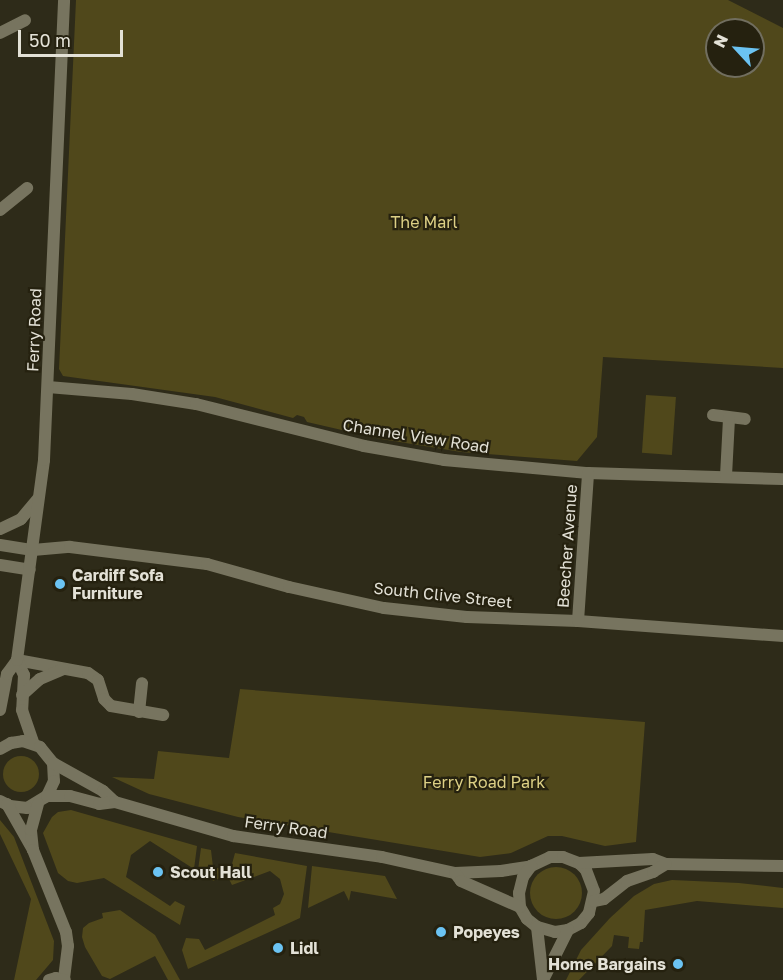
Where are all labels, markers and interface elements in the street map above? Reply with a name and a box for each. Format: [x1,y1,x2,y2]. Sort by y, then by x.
scale bar [21,18,126,56]
north arrow [705,18,765,78]
text: 50 m [29,29,71,51]
text: N [709,31,732,51]
park label: The Marl [390,212,458,232]
street label: Ferry Road [23,288,45,372]
street label: Channel View Road [341,415,491,457]
street label: Beecher Avenue [553,484,581,608]
place label: Cardiff Sofa Furniture [72,565,164,603]
marker: Cardiff Sofa Furniture [53,577,67,591]
street label: South Clive Street [373,578,513,612]
park label: Ferry Road Park [423,772,545,792]
street label: Ferry Road [243,812,329,842]
place label: Scout Hall [170,862,252,882]
marker: Scout Hall [151,865,165,879]
place label: Popeyes [453,922,520,942]
marker: Popeyes [434,925,448,939]
place label: Lidl [290,938,319,958]
marker: Lidl [271,941,285,955]
place label: Home Bargains [548,954,666,974]
marker: Home Bargains [671,957,685,971]

